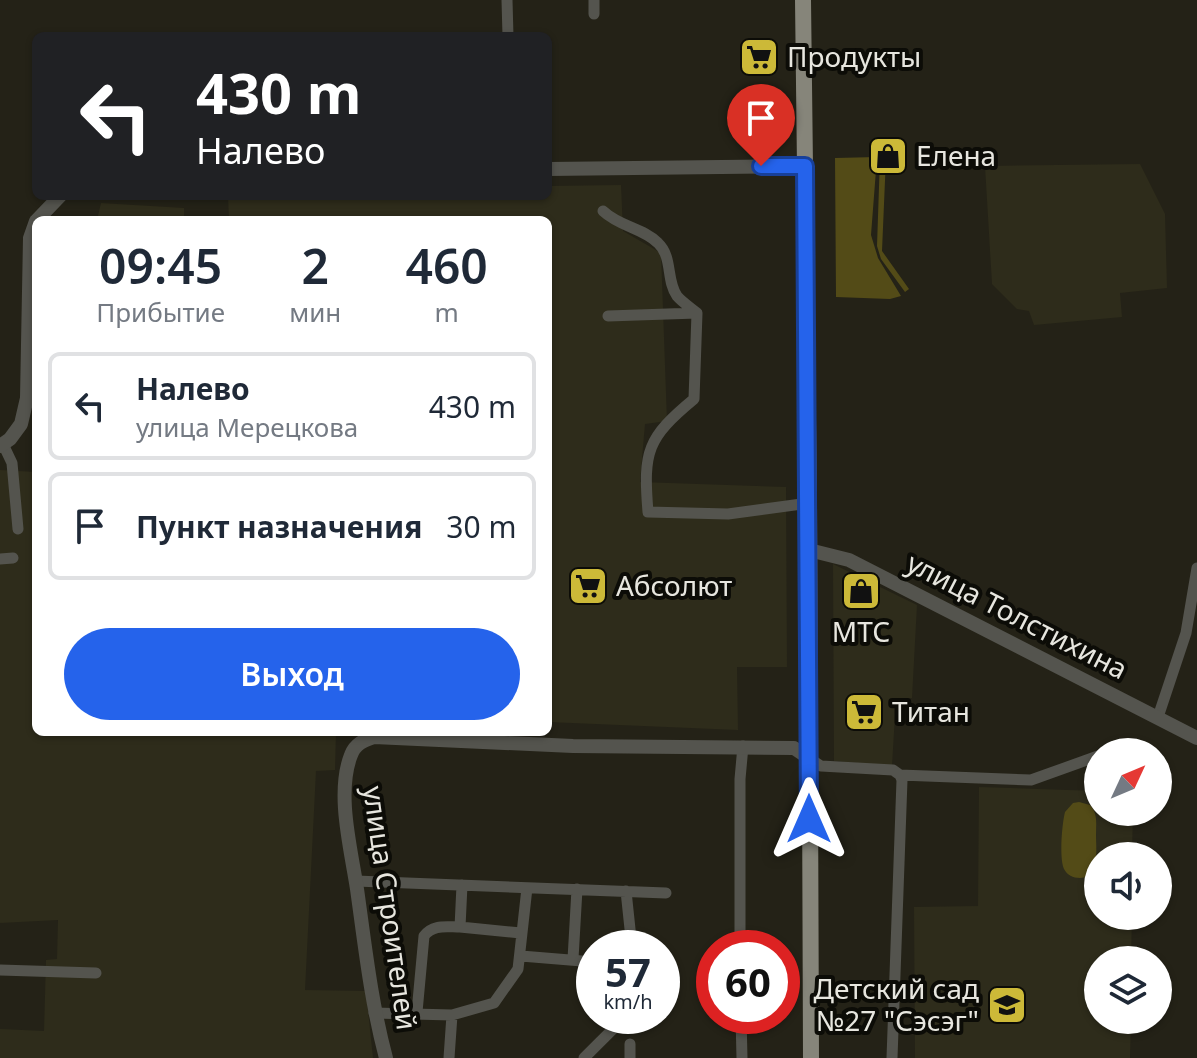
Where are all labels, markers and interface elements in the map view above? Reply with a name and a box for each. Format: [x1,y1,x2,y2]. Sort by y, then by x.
supermarket icon: Продукты [738,36,780,78]
place label: Продукты [787,37,921,75]
text: 430 m [196,54,361,130]
icon: left [64,64,168,168]
pin [727,84,795,166]
icon: arrive [739,96,783,140]
text: Налево [196,126,325,175]
shop icon: Елена [867,135,909,177]
place label: Елена [916,136,996,174]
text: 09:45 [99,233,222,298]
text: 2 [301,233,329,298]
text: 460 [405,233,488,298]
text: Прибытие [96,294,225,330]
text: мин [289,294,341,330]
text: m [434,294,459,330]
text: Налево [136,368,250,409]
icon: left [68,384,112,428]
text: 430 m [429,386,516,427]
text: улица Мерецкова [136,409,358,445]
icon: arrive [68,504,112,548]
text: Пункт назначения [136,506,422,547]
text: 30 m [446,506,517,547]
street label: улица Толстихина [901,543,1134,687]
supermarket icon: Абсолют [567,565,609,607]
place label: Абсолют [616,566,732,604]
shop icon: МТС [840,570,882,612]
place label: МТС [832,612,890,650]
button: Выход [64,628,520,720]
supermarket icon: Титан [843,691,885,733]
place label: Титан [892,692,970,730]
north arrow [1084,738,1172,826]
map controls [1084,738,1172,1034]
position arrow [767,777,851,861]
street label: улица Строителей [355,783,427,1032]
button: sound [1084,842,1172,930]
speed limit sign: 60 [696,930,800,1034]
text: 57 [605,944,651,999]
button: layers [1084,946,1172,1034]
place label: Детский сад №27 "Сэсэг" [814,969,979,1039]
school or university icon: Детский сад №27 "Сэсэг" [986,984,1028,1026]
text: km/h [603,988,653,1015]

